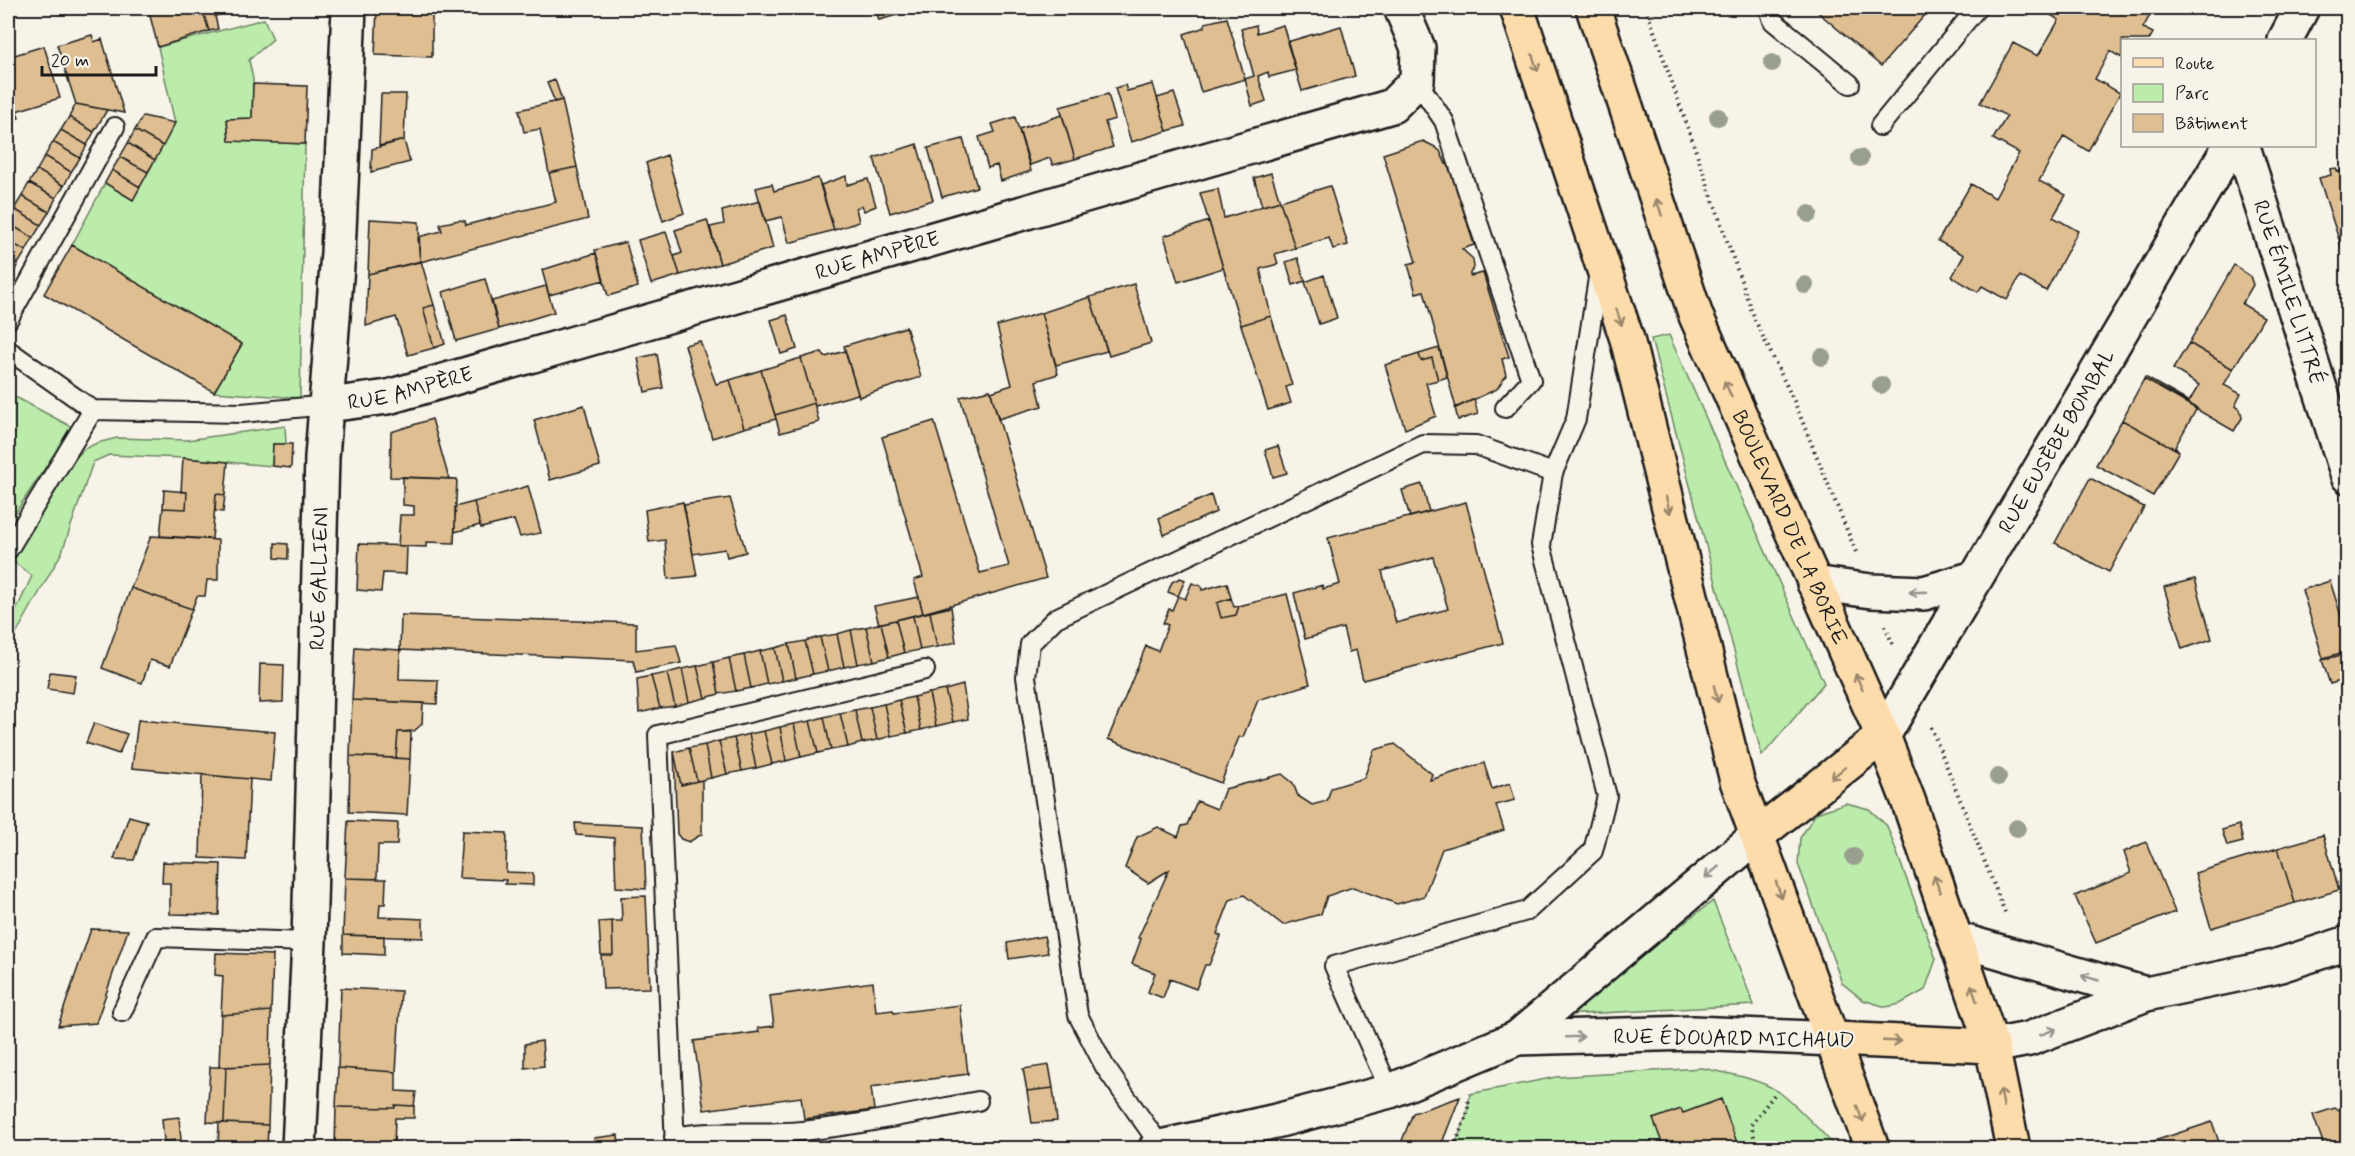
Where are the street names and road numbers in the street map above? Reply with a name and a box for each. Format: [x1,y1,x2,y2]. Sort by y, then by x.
street label: RUE ÉMILE LITTRÉ [2246,197,2331,388]
street label: RUE AMPÈRE [812,225,943,287]
street label: RUE EUSÈBE BOMBAL [1992,344,2122,539]
street label: RUE AMPÈRE [346,360,476,417]
street label: BOULEVARD DE LA BORIE [1725,406,1854,650]
street label: RUE GALLIENI [304,506,336,651]
street label: RUE ÉDOUARD MICHAUD [1613,1023,1855,1055]

